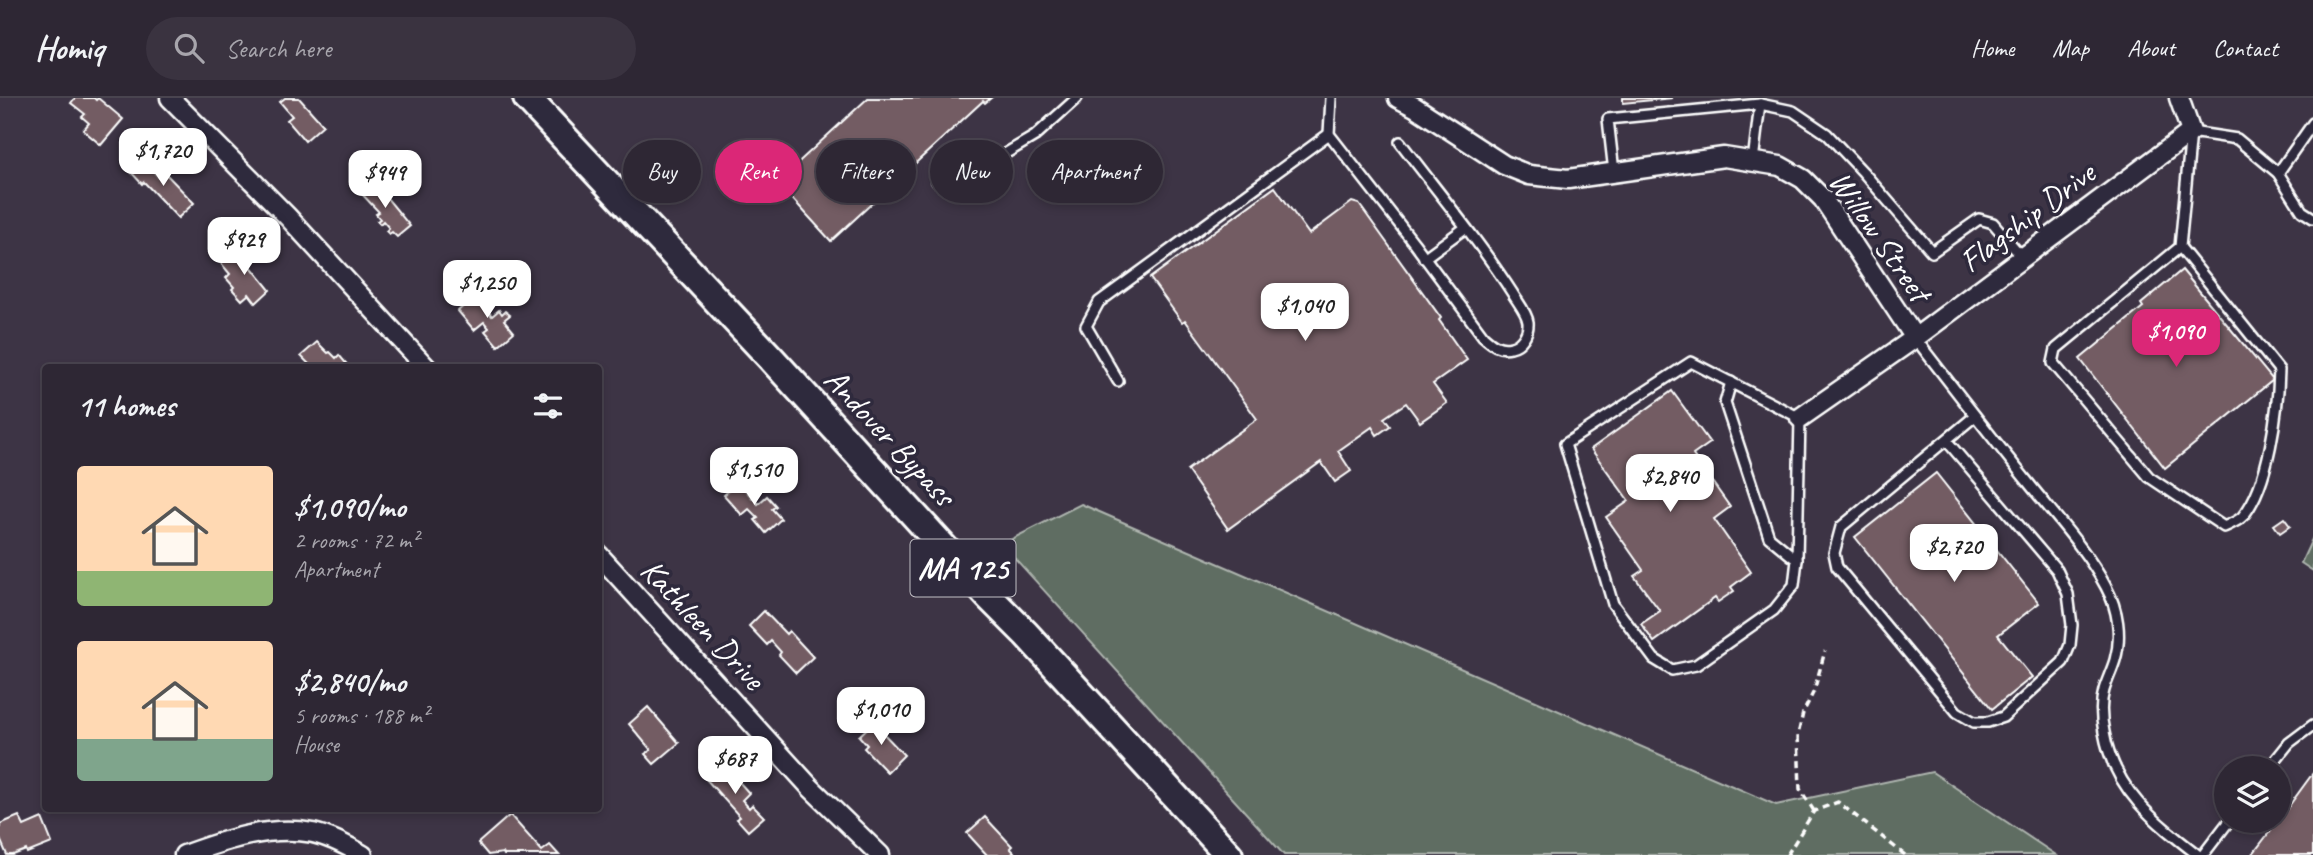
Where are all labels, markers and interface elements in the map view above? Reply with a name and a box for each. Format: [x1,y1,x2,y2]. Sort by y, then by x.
search box [146,17,636,80]
text: Homiq [35,27,104,69]
icon: search [170,29,208,67]
text: Search here [226,32,331,65]
text: Home [1971,33,2014,63]
text: Map [2052,33,2089,63]
text: About [2127,33,2175,63]
text: Contact [2213,33,2278,63]
pin: $1,720 [106,129,220,188]
text: $1,720 [135,136,191,165]
chip: Buy [623,140,701,203]
chip: Rent [715,140,802,203]
chip: Filters [816,140,916,203]
chip: New [930,140,1013,203]
chip: Apartment [1027,140,1163,203]
pin: $949 [344,150,426,210]
street label: Flagship Drive [1951,151,2105,282]
text: $949 [365,158,405,187]
street label: Willow Street [1820,162,1943,313]
pin: $929 [203,218,285,277]
text: $929 [224,225,264,254]
pin: $1,250 [430,260,544,320]
text: $1,250 [459,268,515,297]
pin: $1,040 [1248,284,1362,343]
text: $1,040 [1277,291,1333,320]
pin: $1,090 [2119,310,2233,369]
text: $1,090 [2148,317,2204,346]
street label: Andover Bypass [815,359,967,517]
text: 11 homes [77,387,175,425]
icon: filters [529,387,567,425]
pin: $1,510 [697,448,811,507]
pin: $2,840 [1613,454,1727,514]
text: $1,510 [726,455,782,484]
text: $2,840 [1642,462,1698,491]
text: $1,090/mo [294,488,406,526]
icon: home [133,494,217,578]
pin: $2,720 [1897,524,2011,584]
text: 2 rooms · 72 m² [294,526,418,555]
text: $2,720 [1926,532,1982,561]
road number: MA 125 [911,540,1016,596]
street label: Kathleen Drive [632,550,776,700]
text: Apartment [294,555,379,584]
text: $2,840/mo [294,663,406,701]
icon: home [133,669,217,753]
pin: $1,010 [824,688,938,747]
text: $1,010 [853,695,909,724]
text: 5 rooms · 188 m² [294,701,429,730]
text: House [294,730,339,759]
pin: $687 [694,736,776,796]
text: $687 [714,744,756,773]
map controls [2214,756,2291,833]
button: layers [2214,756,2291,833]

